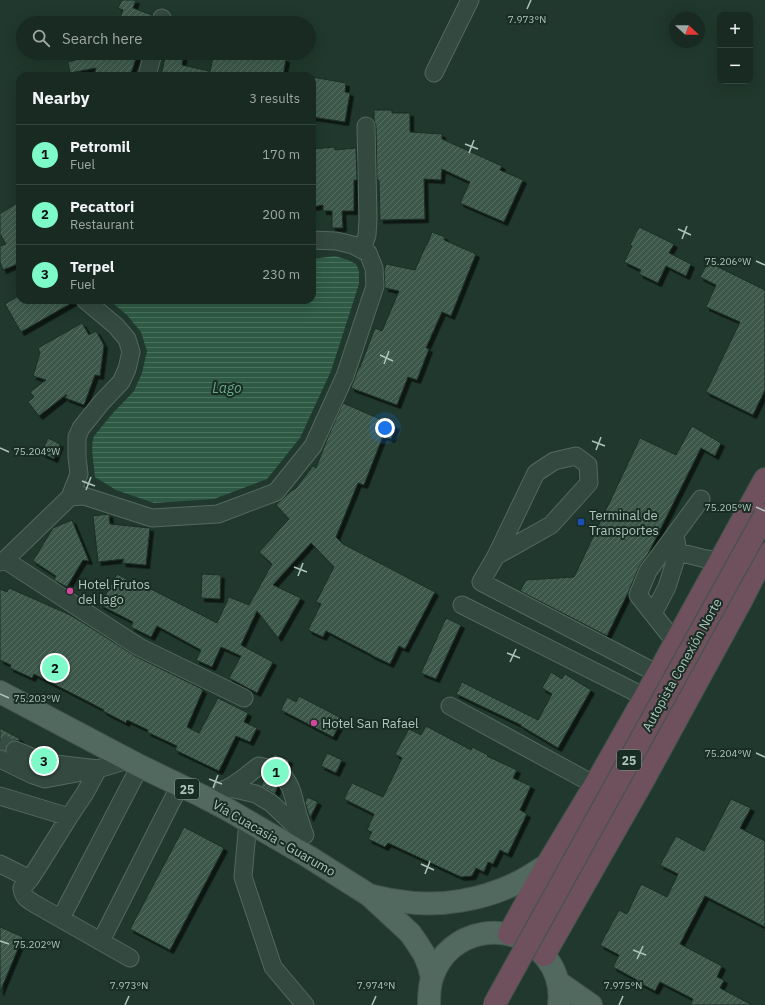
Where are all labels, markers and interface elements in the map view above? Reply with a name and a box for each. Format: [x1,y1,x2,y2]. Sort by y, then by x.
north arrow [669,12,705,48]
map controls [717,12,753,84]
button: + [717,12,753,48]
text: 7.973°N [508,13,546,26]
search box [16,16,316,60]
icon: search [30,27,52,49]
text: Search here [62,29,142,48]
button: − [717,48,753,84]
text: Nearby [32,87,90,109]
text: 3 results [249,90,300,107]
text: Petromil [70,137,130,156]
text: 1 [41,146,49,163]
text: 170 m [262,146,300,163]
text: Fuel [70,156,95,173]
text: Pecattori [70,197,134,216]
text: 2 [41,206,49,223]
text: 200 m [262,206,300,223]
text: Restaurant [70,216,134,233]
text: 75.206°W [705,255,751,268]
text: Terpel [70,257,114,276]
text: 3 [41,266,49,283]
text: 230 m [262,266,300,283]
text: Fuel [70,276,95,293]
water label: Lago [212,379,242,397]
your location [375,418,395,438]
text: 75.204°W [14,445,60,458]
text: 75.205°W [705,501,751,514]
place label: Terminal de Transportes [589,507,659,539]
marker: Terminal de Transportes [576,517,586,527]
place label: Hotel Frutos del lago [78,576,150,608]
marker: Hotel Frutos del lago [65,586,75,596]
street label: Autopista Conexión Norte [638,596,726,734]
pin: 2 [42,653,68,683]
text: 75.203°W [14,692,60,705]
place label: Hotel San Rafael [322,715,419,732]
marker: Hotel San Rafael [309,718,319,728]
pin: 3 [31,746,57,776]
text: 75.204°W [705,747,751,760]
road number: 25 [617,750,641,770]
pin: 1 [263,757,289,787]
road number: 25 [175,779,199,799]
street label: Vía Cuacasia - Guarumo [210,796,338,880]
text: 75.202°W [14,938,60,951]
text: 7.973°N [110,979,148,992]
text: 7.974°N [357,979,395,992]
text: 7.975°N [604,979,642,992]

